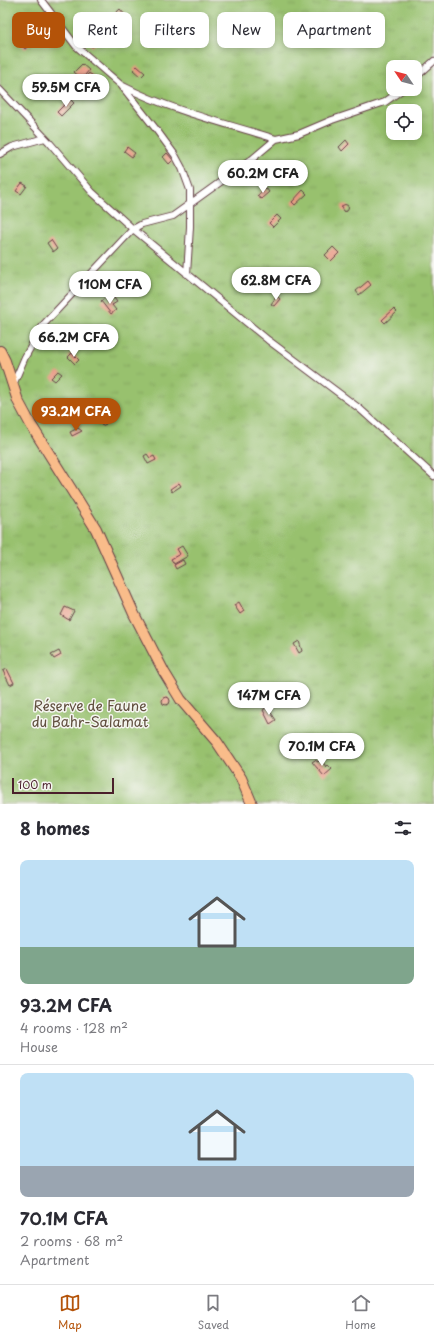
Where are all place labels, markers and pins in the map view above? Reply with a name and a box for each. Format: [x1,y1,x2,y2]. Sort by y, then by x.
pin: 59.5M CFA [20,74,112,108]
pin: 60.2M CFA [217,160,309,194]
pin: 62.8M CFA [230,267,322,301]
pin: 110M CFA [69,271,151,305]
pin: 66.2M CFA [28,324,120,358]
pin: 93.2M CFA [30,398,122,432]
pin: 147M CFA [228,682,310,716]
pin: 70.1M CFA [276,733,368,767]

